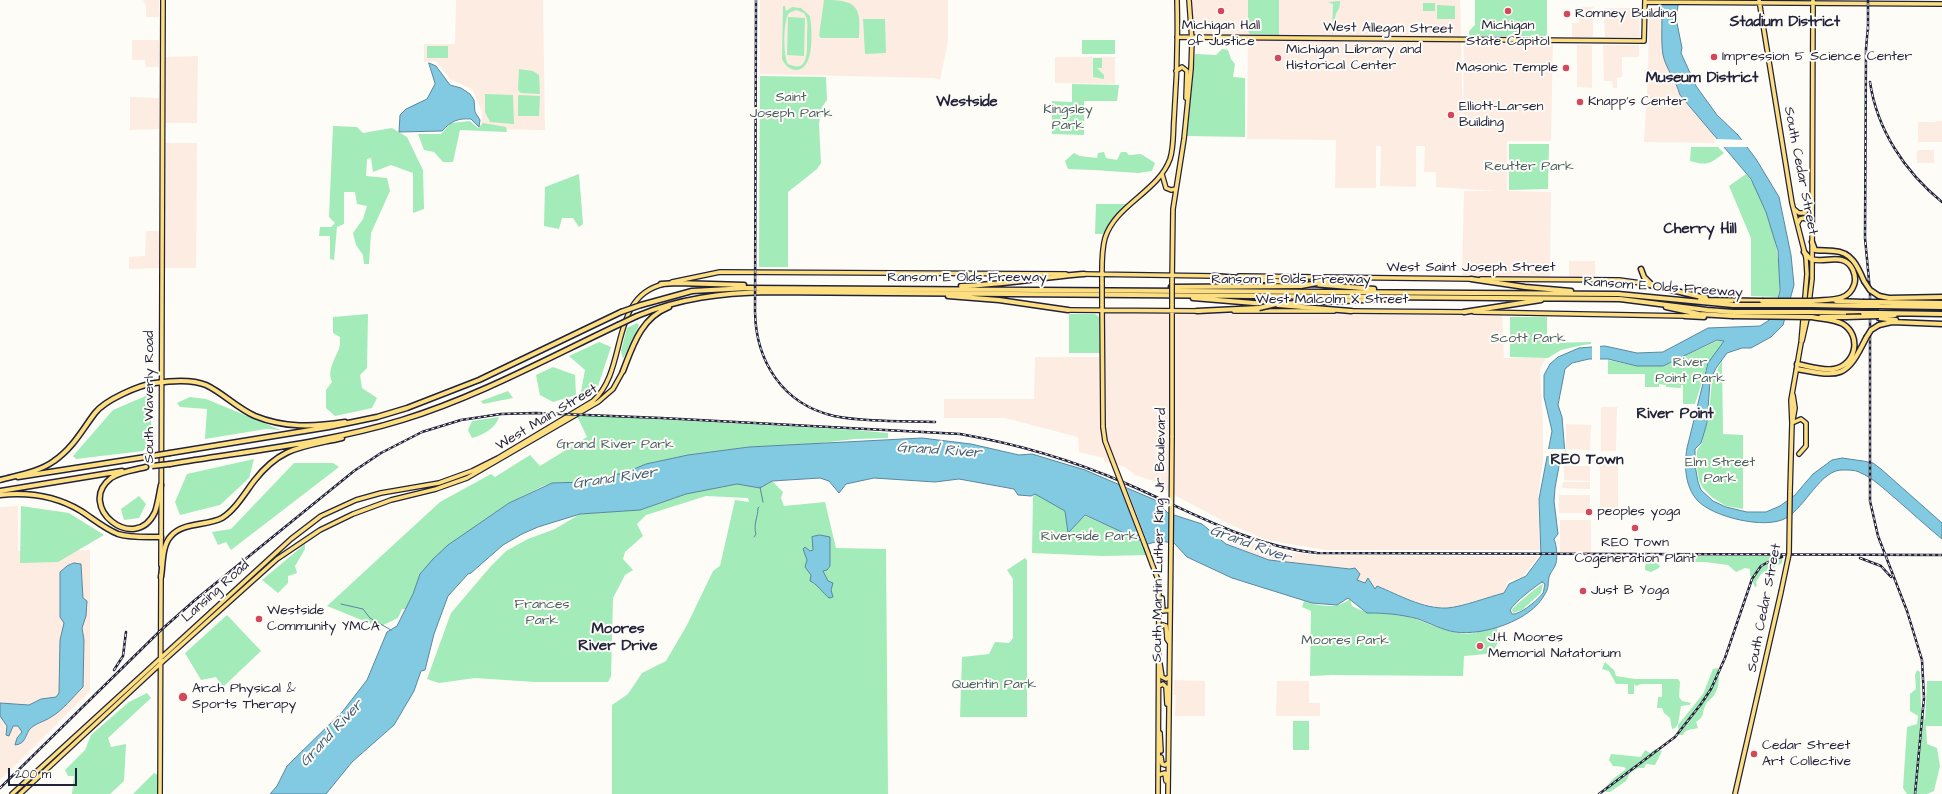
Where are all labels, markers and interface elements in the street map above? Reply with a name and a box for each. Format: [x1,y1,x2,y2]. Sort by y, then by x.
marker: Michigan Hall of Justice [1216,6,1226,16]
marker: Michigan State Capitol [1503,6,1513,16]
place label: Romney Building [1575,6,1677,22]
marker: Romney Building [1562,9,1572,19]
district label: Stadium District [1730,14,1840,32]
place label: Michigan Hall of Justice [1182,18,1260,50]
place label: Michigan State Capitol [1466,18,1550,50]
street label: West Allegan Street [1323,19,1453,39]
place label: Michigan Library and Historical Center [1286,42,1421,74]
place label: Impression 5 Science Center [1722,49,1912,65]
marker: Impression 5 Science Center [1709,52,1719,62]
marker: Michigan Library and Historical Center [1273,53,1283,63]
place label: Masonic Temple [1456,60,1558,76]
marker: Masonic Temple [1561,63,1571,73]
district label: Museum District [1646,70,1758,88]
park label: Saint Joseph Park [750,90,832,122]
district label: Westside [936,94,998,112]
place label: Knapp's Center [1588,94,1687,110]
marker: Knapp's Center [1575,97,1585,107]
place label: Elliott-Larsen Building [1459,99,1543,132]
park label: Kingsley Park [1043,102,1093,134]
street label: South Cedar Street [1779,105,1821,237]
marker: Elliott-Larsen Building [1446,110,1456,120]
park label: Reutter Park [1484,159,1574,175]
district label: Cherry Hill [1663,221,1737,239]
street label: West Saint Joseph Street [1387,260,1555,276]
street label: Ransom E Olds Freeway [887,270,1047,286]
street label: Ransom E Olds Freeway [1211,272,1371,288]
street label: Ransom E Olds Freeway [1583,274,1743,302]
street label: West Malcolm X Street [1256,292,1408,308]
street label: South Waverly Road [142,331,158,463]
park label: Scott Park [1490,331,1566,347]
park label: River Point Park [1655,355,1725,388]
street label: West Main Street [493,381,601,455]
district label: River Point [1637,406,1713,424]
street label: South Martin Luther King Jr Boulevard [1149,408,1171,662]
park label: Grand River Park [557,437,673,453]
water label: Grand River [896,439,982,463]
district label: REO Town [1550,452,1624,470]
park label: Elm Street Park [1685,455,1755,488]
water label: Grand River [572,464,658,494]
place label: peoples yoga [1597,504,1680,520]
marker: peoples yoga [1584,507,1594,517]
water label: Grand River [1207,522,1293,568]
marker: REO Town Cogeneration Plant [1630,523,1640,533]
park label: Riverside Park [1041,529,1137,545]
place label: REO Town Cogeneration Plant [1574,535,1696,568]
street label: South Cedar Street [1744,542,1786,674]
street label: Lansing Road [179,557,253,627]
place label: Just B Yoga [1591,583,1669,599]
marker: Just B Yoga [1578,586,1588,596]
park label: Frances Park [514,597,570,630]
place label: Westside Community YMCA [267,603,380,636]
marker: Westside Community YMCA [254,614,264,624]
district label: Moores River Drive [578,621,658,656]
place label: J.H. Moores Memorial Natatorium [1488,630,1621,662]
park label: Moores Park [1301,633,1389,649]
marker: J.H. Moores Memorial Natatorium [1475,641,1485,651]
park label: Quentin Park [952,677,1036,693]
place label: Arch Physical & Sports Therapy [192,681,296,714]
marker: Arch Physical & Sports Therapy [177,691,189,703]
water label: Grand River [297,697,367,771]
place label: Cedar Street Art Collective [1762,738,1851,770]
marker: Cedar Street Art Collective [1749,749,1759,759]
scale bar [10,760,79,786]
text: 200 m [15,766,51,783]

